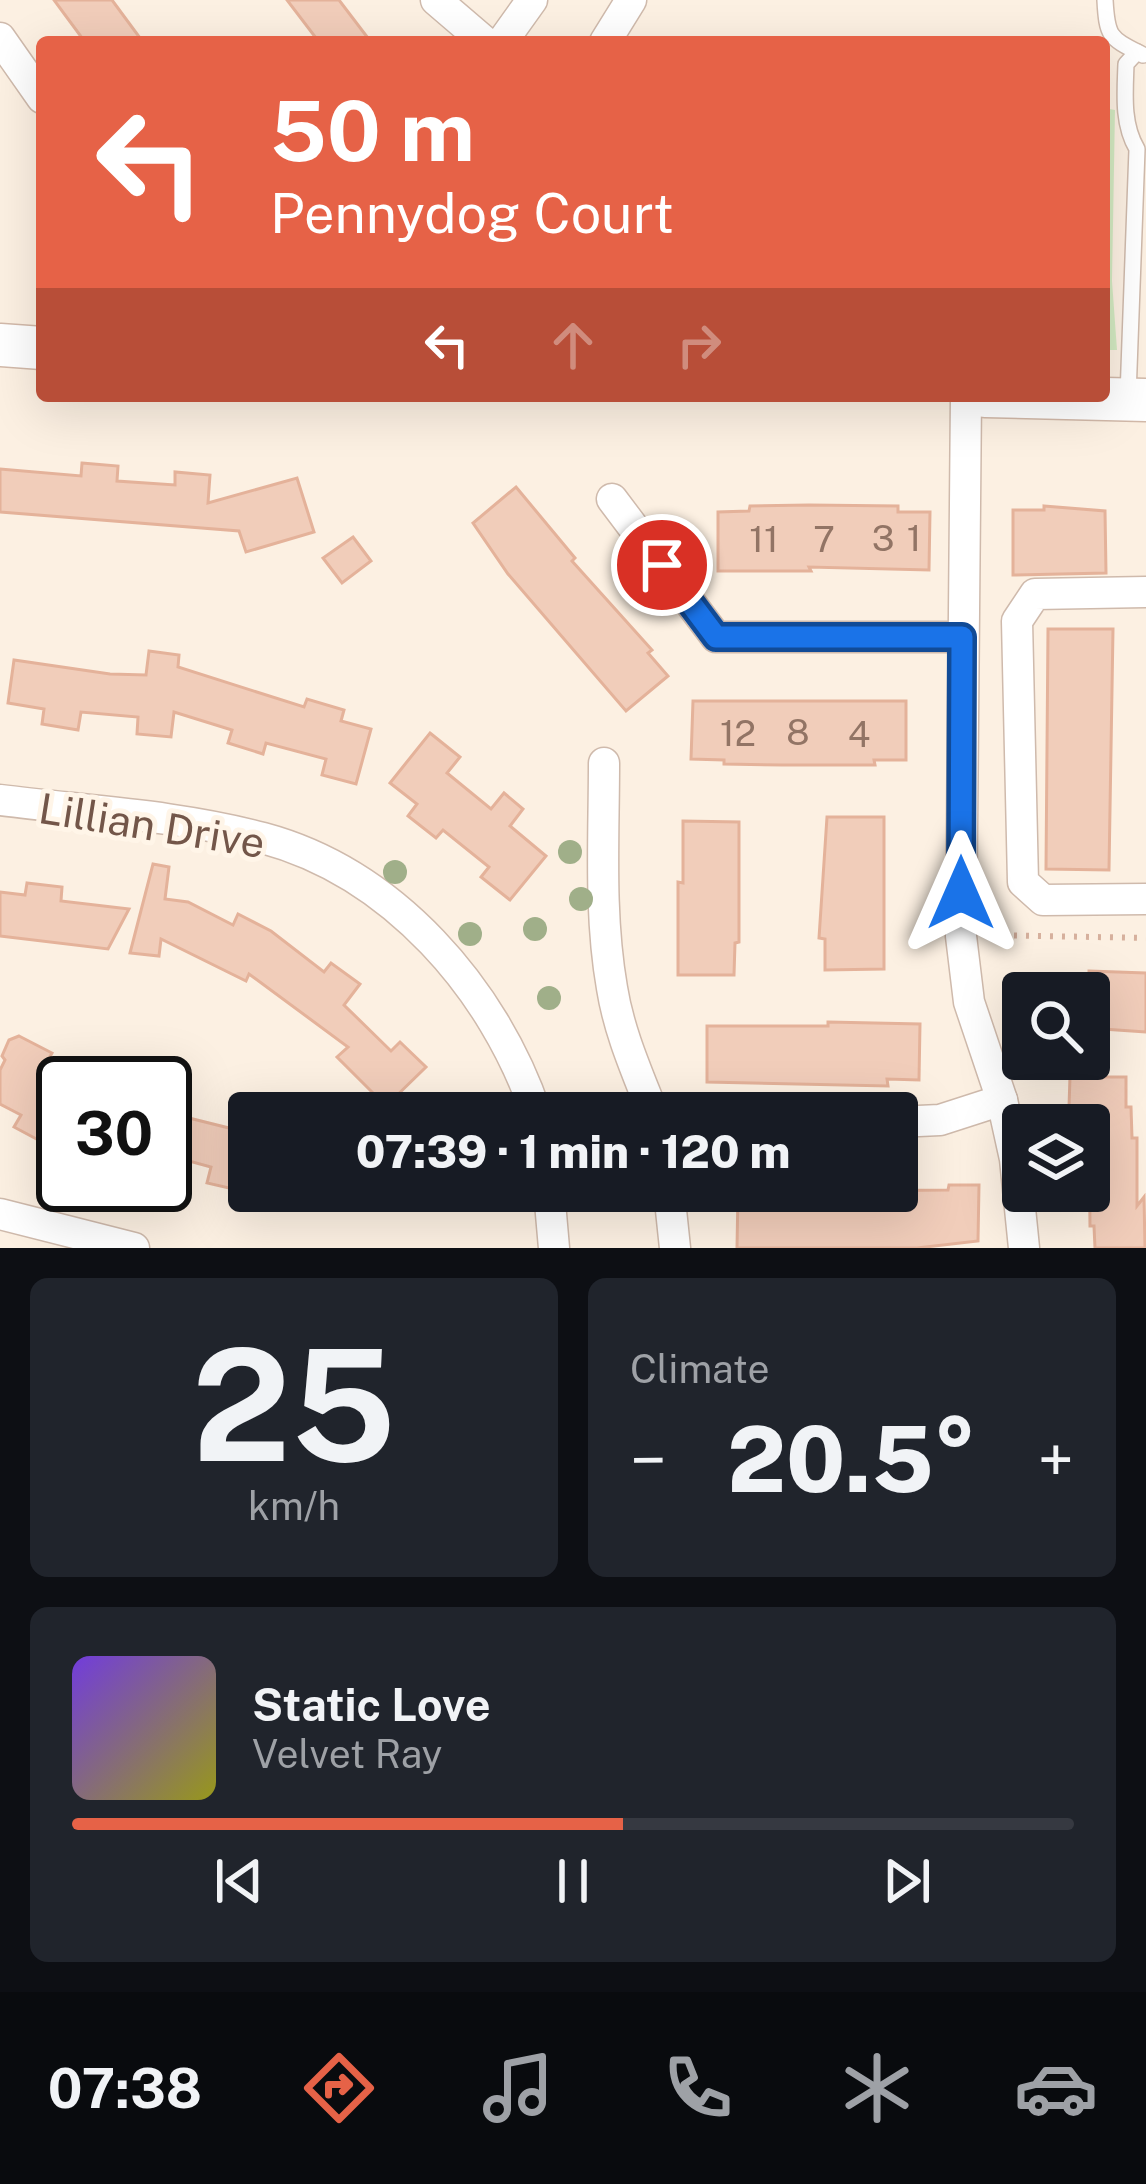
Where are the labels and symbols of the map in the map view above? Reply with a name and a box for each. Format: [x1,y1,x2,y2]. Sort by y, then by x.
pin [611,514,713,616]
house number: 3 [872,517,894,559]
house number: 1 [907,517,921,559]
house number: 11 [749,518,779,560]
house number: 7 [813,518,835,560]
house number: 8 [786,711,810,753]
house number: 12 [720,712,756,754]
house number: 4 [848,713,870,755]
street label: Lillian Drive [36,783,268,867]
position arrow [898,830,1024,956]
speed limit sign: 30 [36,1056,192,1212]

